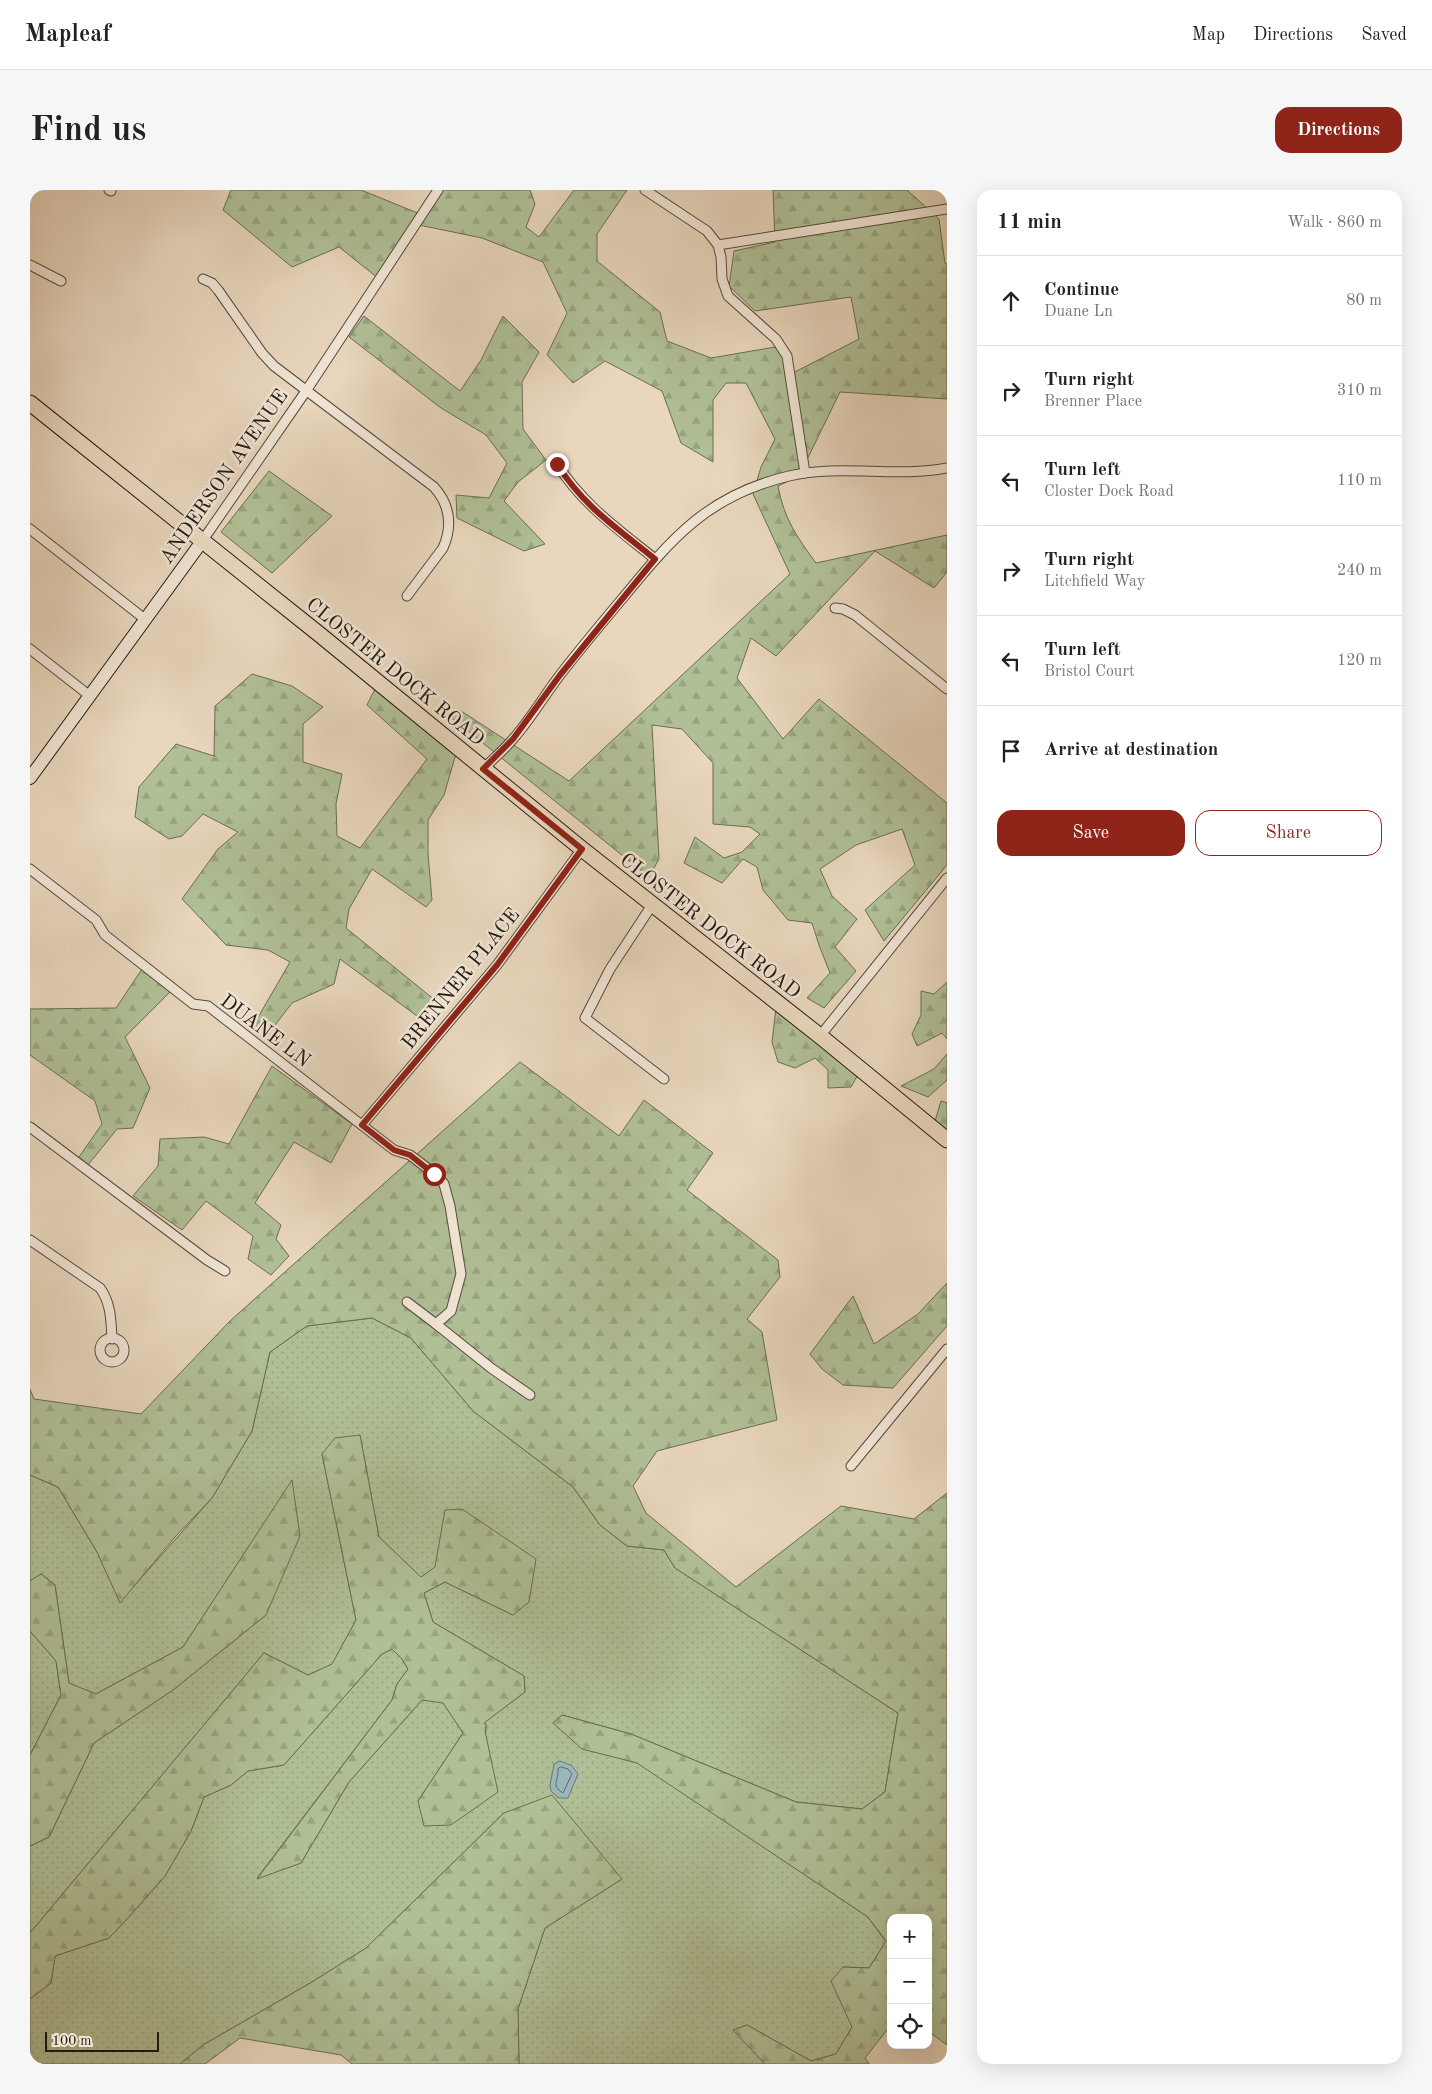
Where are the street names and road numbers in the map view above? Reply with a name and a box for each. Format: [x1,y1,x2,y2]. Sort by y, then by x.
street label: ANDERSON AVENUE [157,386,292,568]
street label: CLOSTER DOCK ROAD [302,595,488,750]
street label: CLOSTER DOCK ROAD [616,850,804,1003]
street label: BRENNER PLACE [399,905,524,1054]
street label: DUANE LN [216,991,314,1072]

